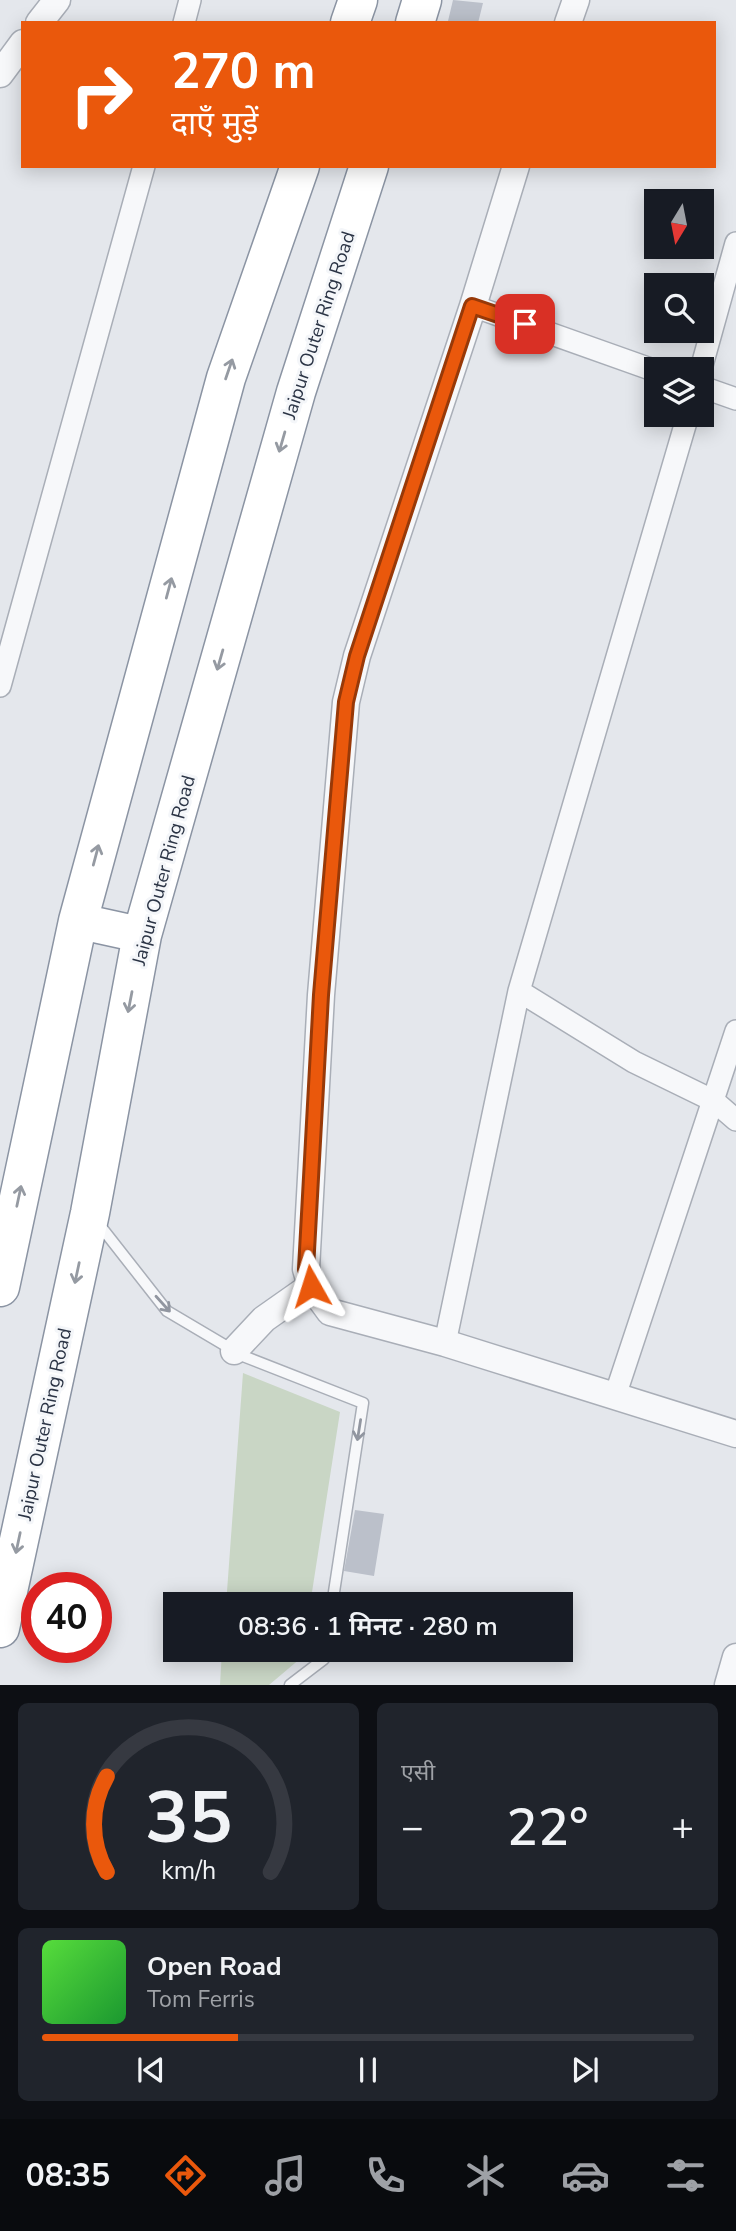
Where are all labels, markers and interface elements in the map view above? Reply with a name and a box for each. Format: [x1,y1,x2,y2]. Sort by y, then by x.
text: 270 m [171,38,315,105]
icon: right [56,49,147,140]
text: दाएँ मुड़ें [171,102,258,145]
north arrow [644,189,714,259]
map controls [644,189,714,427]
street label: Jaipur Outer Ring Road [276,228,362,423]
button: search [644,273,714,343]
pin [495,294,555,354]
icon: arrive [506,305,544,343]
button: layers [644,357,714,427]
one-way arrow [223,358,236,380]
one-way arrow [274,430,287,452]
one-way arrow [163,577,176,599]
one-way arrow [212,649,225,671]
street label: Jaipur Outer Ring Road [126,772,202,969]
one-way arrow [90,844,103,867]
one-way arrow [123,990,137,1013]
one-way arrow [12,1185,26,1208]
position arrow [274,1249,348,1323]
one-way arrow [69,1261,83,1284]
one-way arrow [155,1295,171,1313]
street label: Jaipur Outer Ring Road [12,1326,78,1524]
one-way arrow [352,1418,365,1441]
one-way arrow [11,1531,25,1554]
speed limit sign: 40 [21,1572,112,1663]
text: 08:36 · 1 मिनट · 280 m [238,1609,498,1644]
text: एसी [401,1757,435,1788]
text: 35 [145,1769,232,1869]
text: 22° [507,1792,588,1863]
text: − [401,1802,424,1853]
text: + [671,1802,694,1853]
text: km/h [161,1854,216,1888]
text: Open Road [147,1949,282,1984]
text: Tom Ferris [147,1984,255,2015]
icon: previous [132,2051,170,2089]
icon: pause [349,2051,387,2089]
icon: next [566,2051,604,2089]
icon: directions [161,2151,210,2200]
icon: music [261,2151,310,2200]
icon: phone [361,2151,410,2200]
icon: climate [461,2151,510,2200]
icon: car [561,2151,610,2200]
icon: filters [661,2151,710,2200]
text: 08:35 [26,2154,110,2197]

